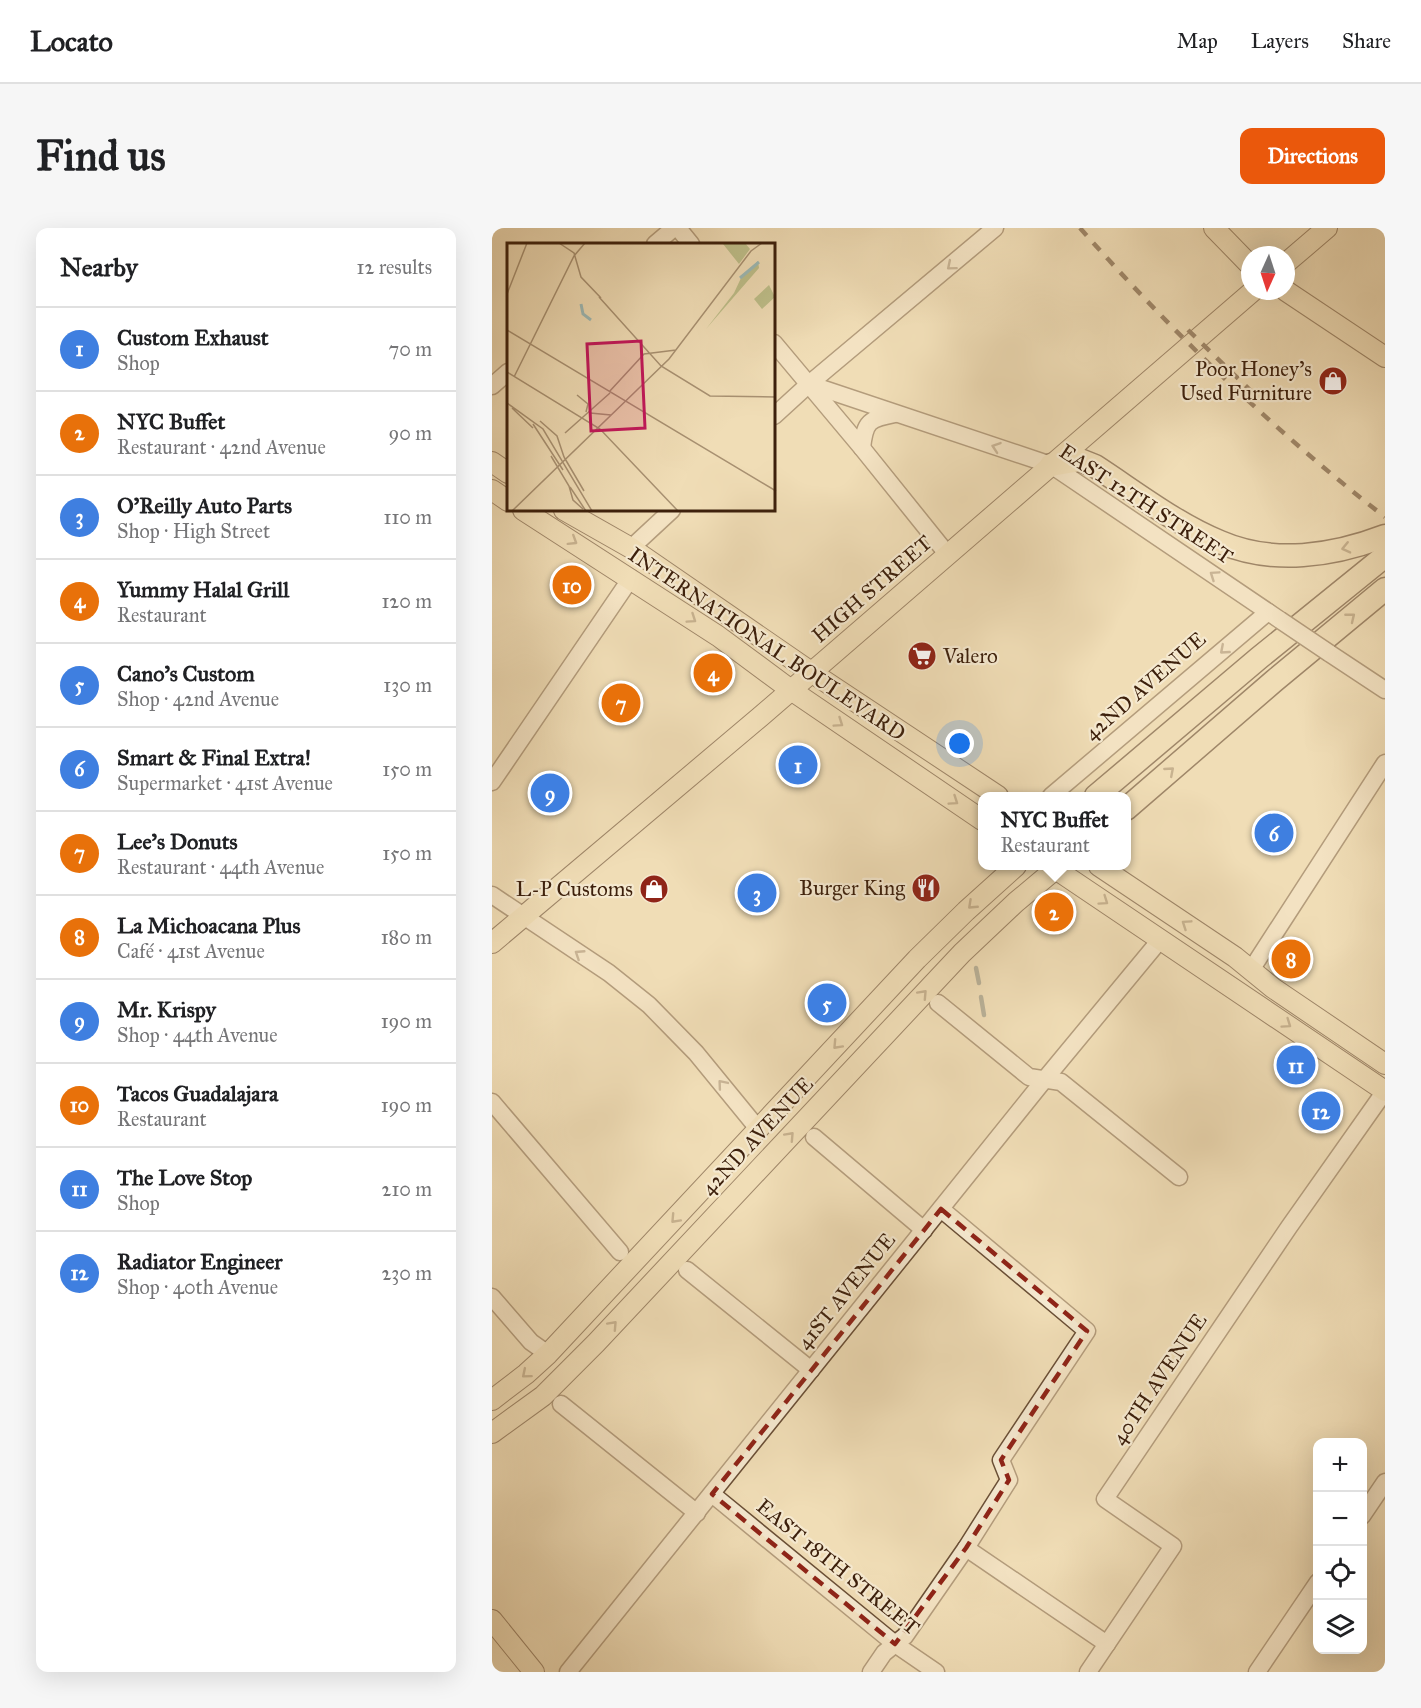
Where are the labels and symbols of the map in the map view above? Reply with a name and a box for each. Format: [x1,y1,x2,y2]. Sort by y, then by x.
inset map [507,243,776,512]
north arrow [1241,246,1295,300]
one-way arrow [947,258,958,269]
place label: Poor Honey's Used Furniture [1180,356,1312,406]
shop icon: Poor Honey's Used Furniture [1317,365,1349,397]
street label: EAST 12TH STREET [1054,438,1238,570]
one-way arrow [991,441,1002,454]
street label: HIGH STREET [807,530,937,648]
one-way arrow [566,534,577,545]
street label: INTERNATIONAL BOULEVARD [624,541,910,747]
one-way arrow [1341,541,1351,554]
pin: 10 [552,562,592,608]
one-way arrow [1209,571,1220,582]
one-way arrow [685,612,696,623]
one-way arrow [1345,613,1356,624]
street label: 42ND AVENUE [1079,626,1211,746]
supermarket icon: Valero [906,640,938,672]
place label: Valero [942,643,998,669]
one-way arrow [1220,643,1231,654]
pin: 4 [694,650,732,696]
pin: 7 [602,680,640,726]
one-way arrow [833,716,844,727]
your location [945,729,974,758]
pin: 1 [778,742,818,788]
one-way arrow [1163,767,1174,778]
pin: 9 [530,770,570,816]
one-way arrow [948,794,958,806]
pin: 6 [1254,810,1294,856]
pin: 3 [738,870,776,916]
restaurant icon: Burger King [910,872,942,904]
shop icon: L-P Customs [638,873,670,905]
place label: Burger King [799,875,905,901]
place label: L-P Customs [516,876,633,902]
pin: 2 [1034,890,1074,934]
one-way arrow [1097,894,1108,905]
one-way arrow [969,898,979,909]
one-way arrow [1182,920,1193,931]
pin: 8 [1272,936,1310,982]
one-way arrow [575,949,585,961]
pin: 5 [808,980,846,1026]
one-way arrow [916,990,927,1001]
one-way arrow [1281,1017,1292,1028]
one-way arrow [833,1039,844,1049]
pin: 11 [1276,1042,1316,1088]
street label: 42ND AVENUE [695,1071,819,1201]
one-way arrow [719,1080,730,1091]
pin: 12 [1302,1088,1340,1134]
one-way arrow [783,1133,794,1143]
one-way arrow [672,1211,683,1222]
street label: 41ST AVENUE [791,1227,901,1355]
street label: 40TH AVENUE [1106,1308,1212,1450]
one-way arrow [606,1321,617,1332]
one-way arrow [522,1367,533,1378]
street label: EAST 18TH STREET [751,1493,925,1641]

